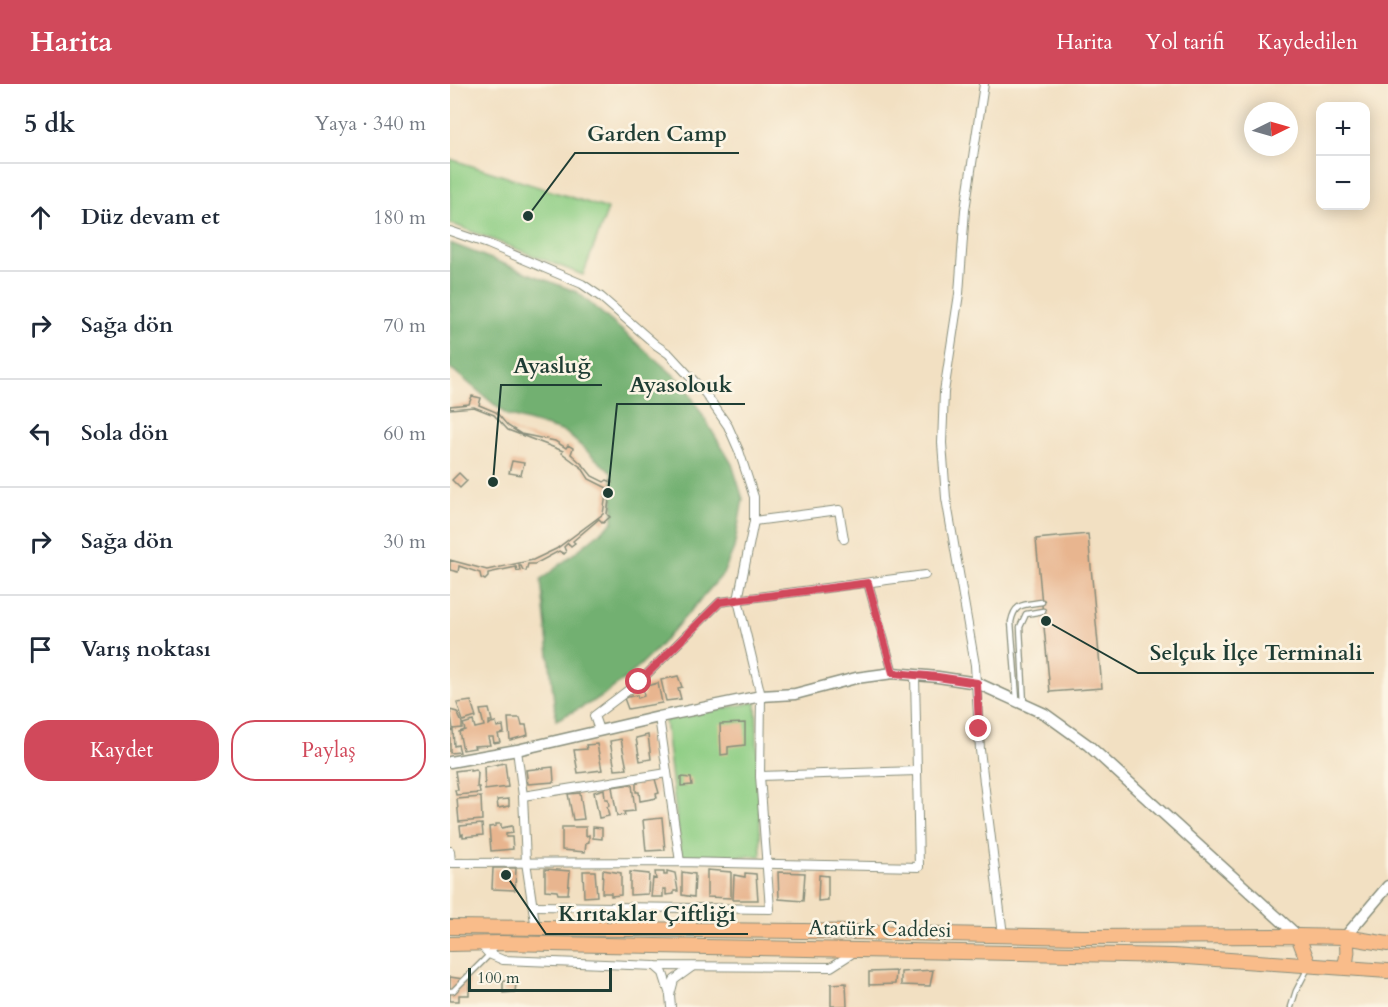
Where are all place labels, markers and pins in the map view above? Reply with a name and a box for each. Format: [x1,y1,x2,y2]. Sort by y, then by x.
callout: Garden Camp [575,113,739,153]
callout: Ayasluğ [501,345,602,385]
callout: Ayasolouk [617,364,745,404]
callout: Selçuk İlçe Terminali [1138,633,1374,673]
callout: Kırıtaklar Çiftliği [546,894,748,934]

